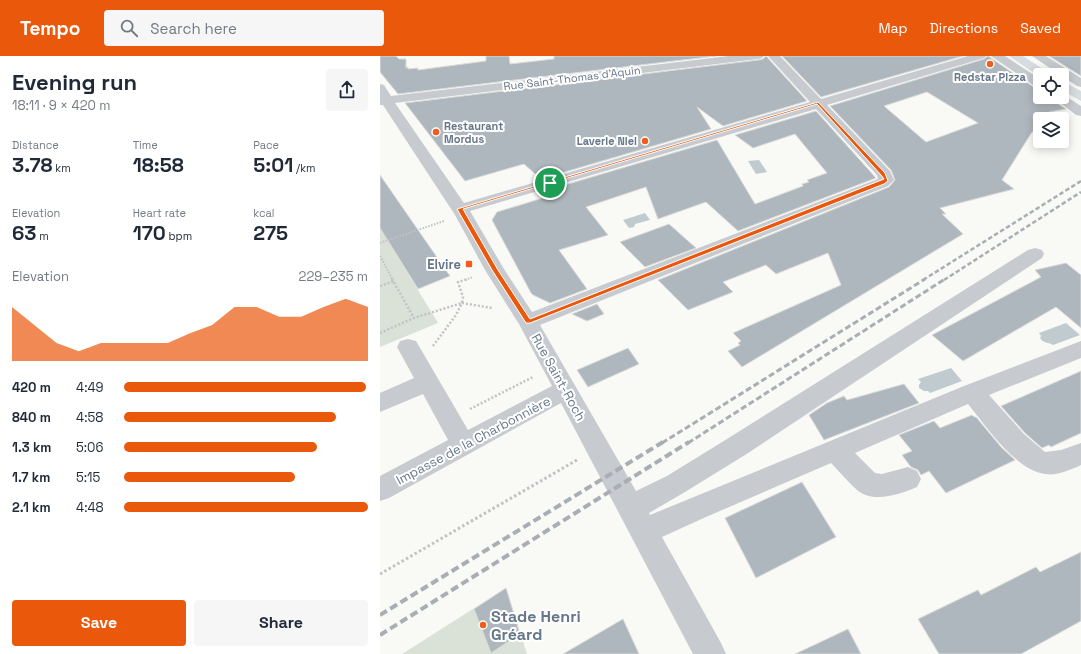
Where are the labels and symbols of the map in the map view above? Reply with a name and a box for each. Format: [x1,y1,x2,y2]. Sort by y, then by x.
marker: Redstar Pizza [985,59,995,69]
street label: Rue Saint-Thomas d'Aquin [503,63,641,93]
place label: Redstar Pizza [954,70,1027,84]
place label: Restaurant Mordus [444,119,503,146]
marker: Restaurant Mordus [431,127,441,137]
place label: Laverie Niel [577,134,637,148]
marker: Laverie Niel [640,136,650,146]
pin [533,166,567,200]
place label: Elvire [427,256,461,273]
marker: Elvire [464,259,474,269]
street label: Rue Saint-Roch [528,331,590,424]
street label: Impasse de la Charbonnière [393,392,553,488]
place label: Stade Henri Gréard [491,606,581,645]
marker: Stade Henri Gréard [478,620,488,630]

